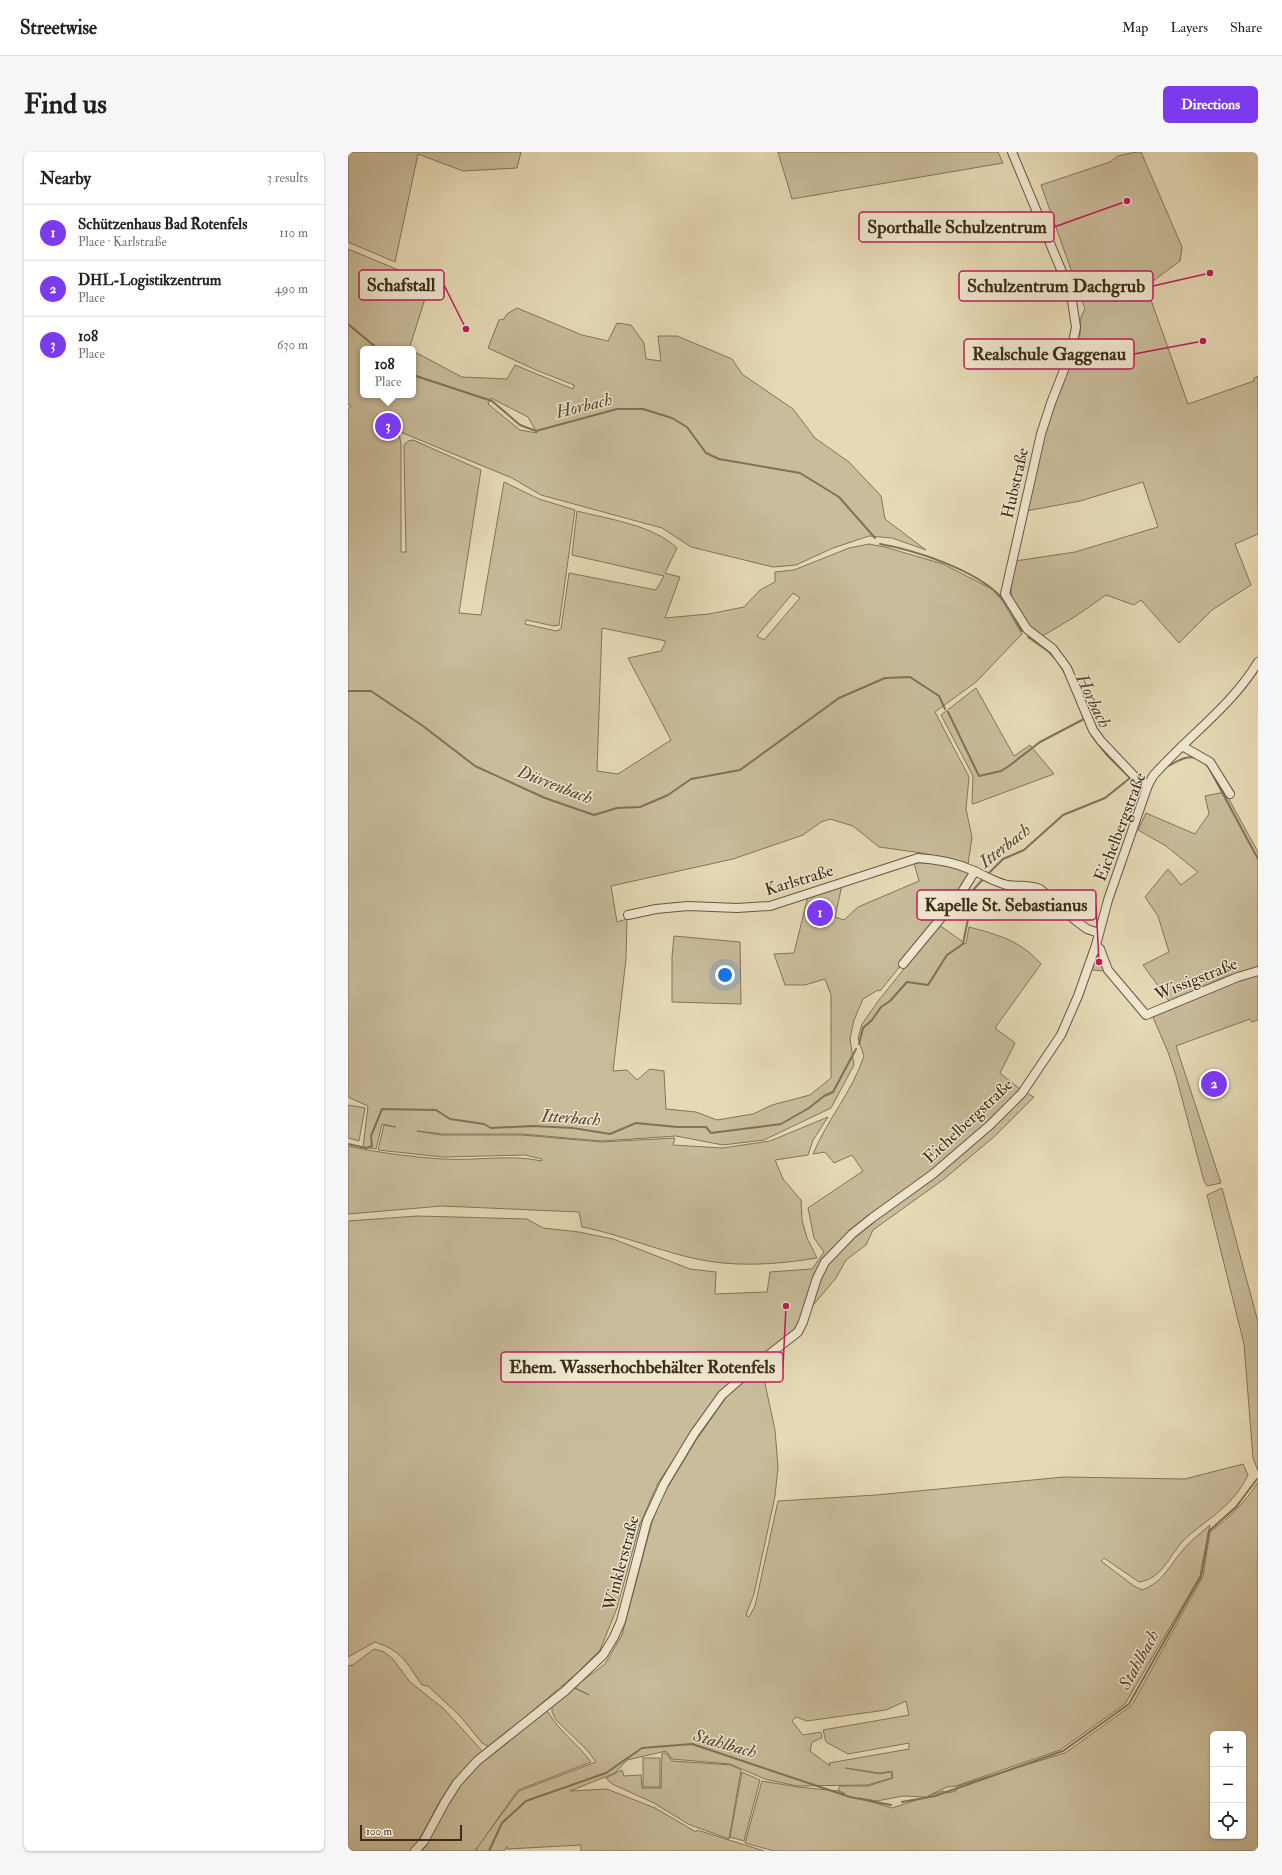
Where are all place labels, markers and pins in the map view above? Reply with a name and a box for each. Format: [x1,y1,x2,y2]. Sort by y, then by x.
callout: Sporthalle Schulzentrum [859,212,1054,242]
callout: Schafstall [359,270,444,300]
callout: Schulzentrum Dachgrub [959,271,1153,301]
callout: Realschule Gaggenau [964,339,1134,369]
pin: 3 [375,411,401,441]
callout: Kapelle St. Sebastianus [917,890,1096,920]
pin: 1 [807,898,833,928]
pin: 2 [1201,1069,1227,1099]
callout: Ehem. Wasserhochbehälter Rotenfels [501,1352,783,1382]

